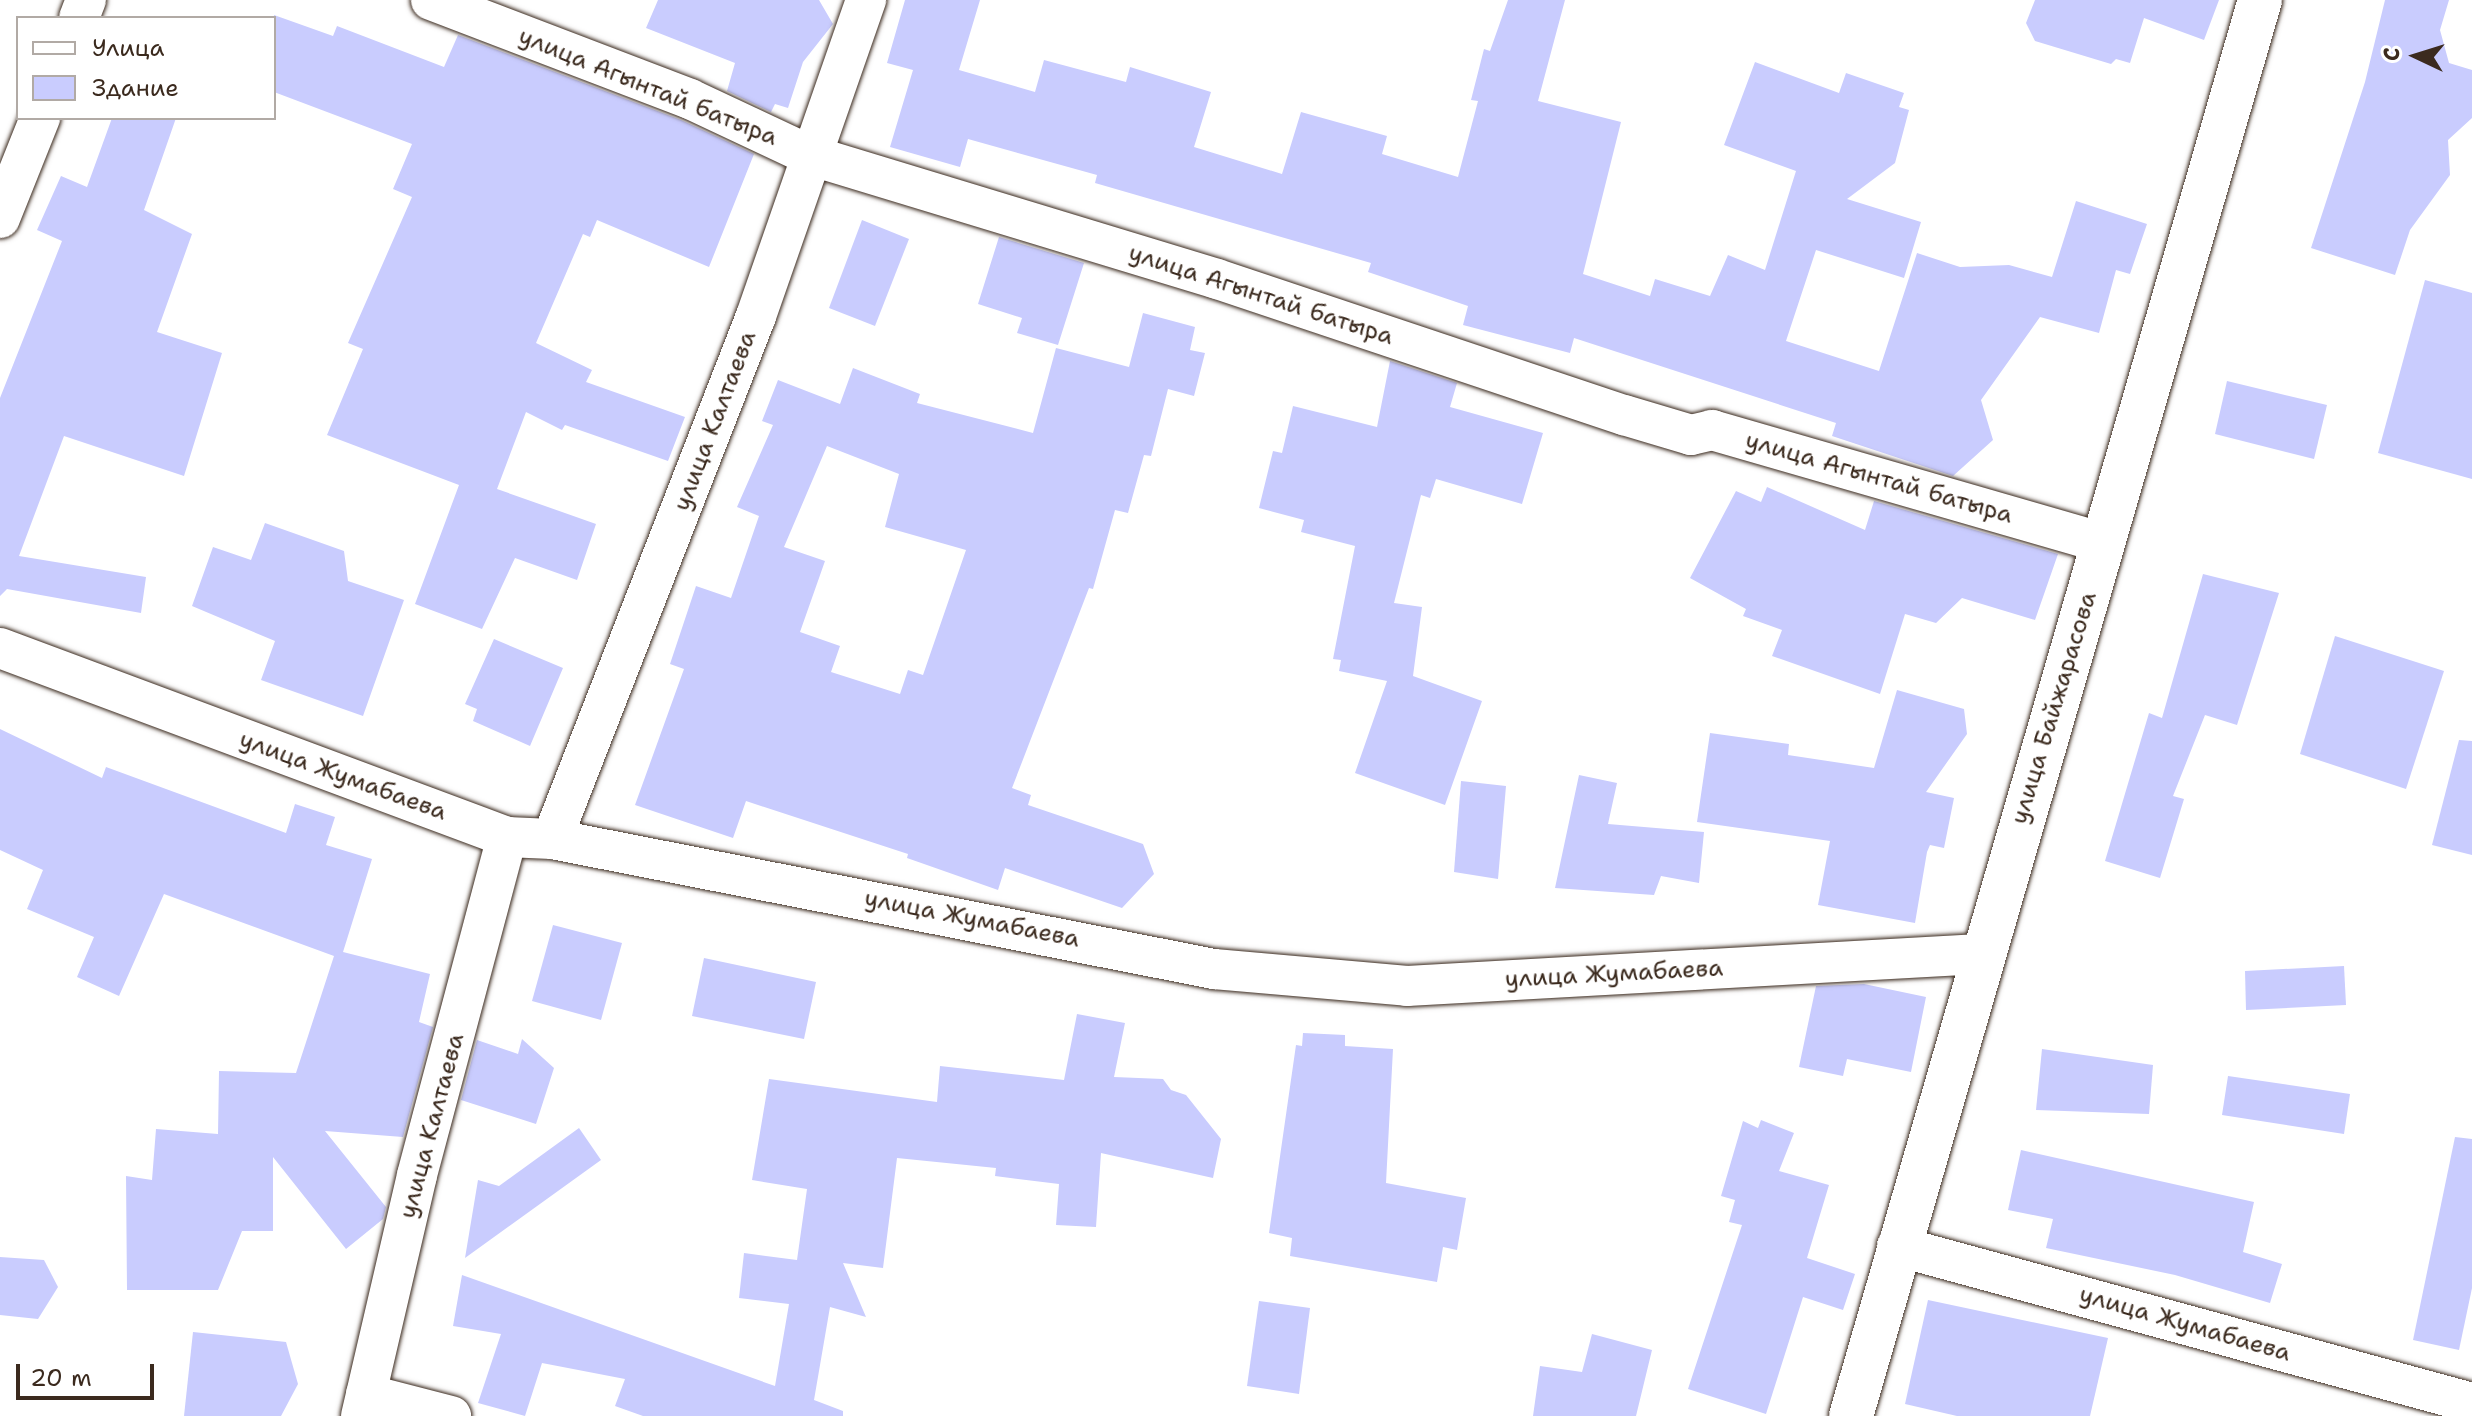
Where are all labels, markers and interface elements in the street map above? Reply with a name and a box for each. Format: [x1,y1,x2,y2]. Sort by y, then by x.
legend [16,16,276,120]
north arrow [2376,16,2456,96]
street label: улица Агынтай батыра [514,22,782,152]
text: Улица [92,32,165,64]
text: С [2377,47,2406,62]
text: Здание [92,72,179,104]
street label: улица Агынтай батыра [1125,239,1397,351]
street label: улица Калтаева [667,327,763,515]
street label: улица Агынтай батыра [1742,426,2016,530]
street label: улица Байжарасова [2005,588,2103,828]
street label: улица Жумабаева [235,725,451,827]
street label: улица Жумабаева [862,884,1082,954]
street label: улица Жумабаева [1504,954,1724,994]
street label: улица Калтаева [393,1030,471,1222]
street label: улица Жумабаева [2076,1280,2294,1368]
scale bar [20,1348,158,1398]
text: 20 m [30,1362,92,1394]

